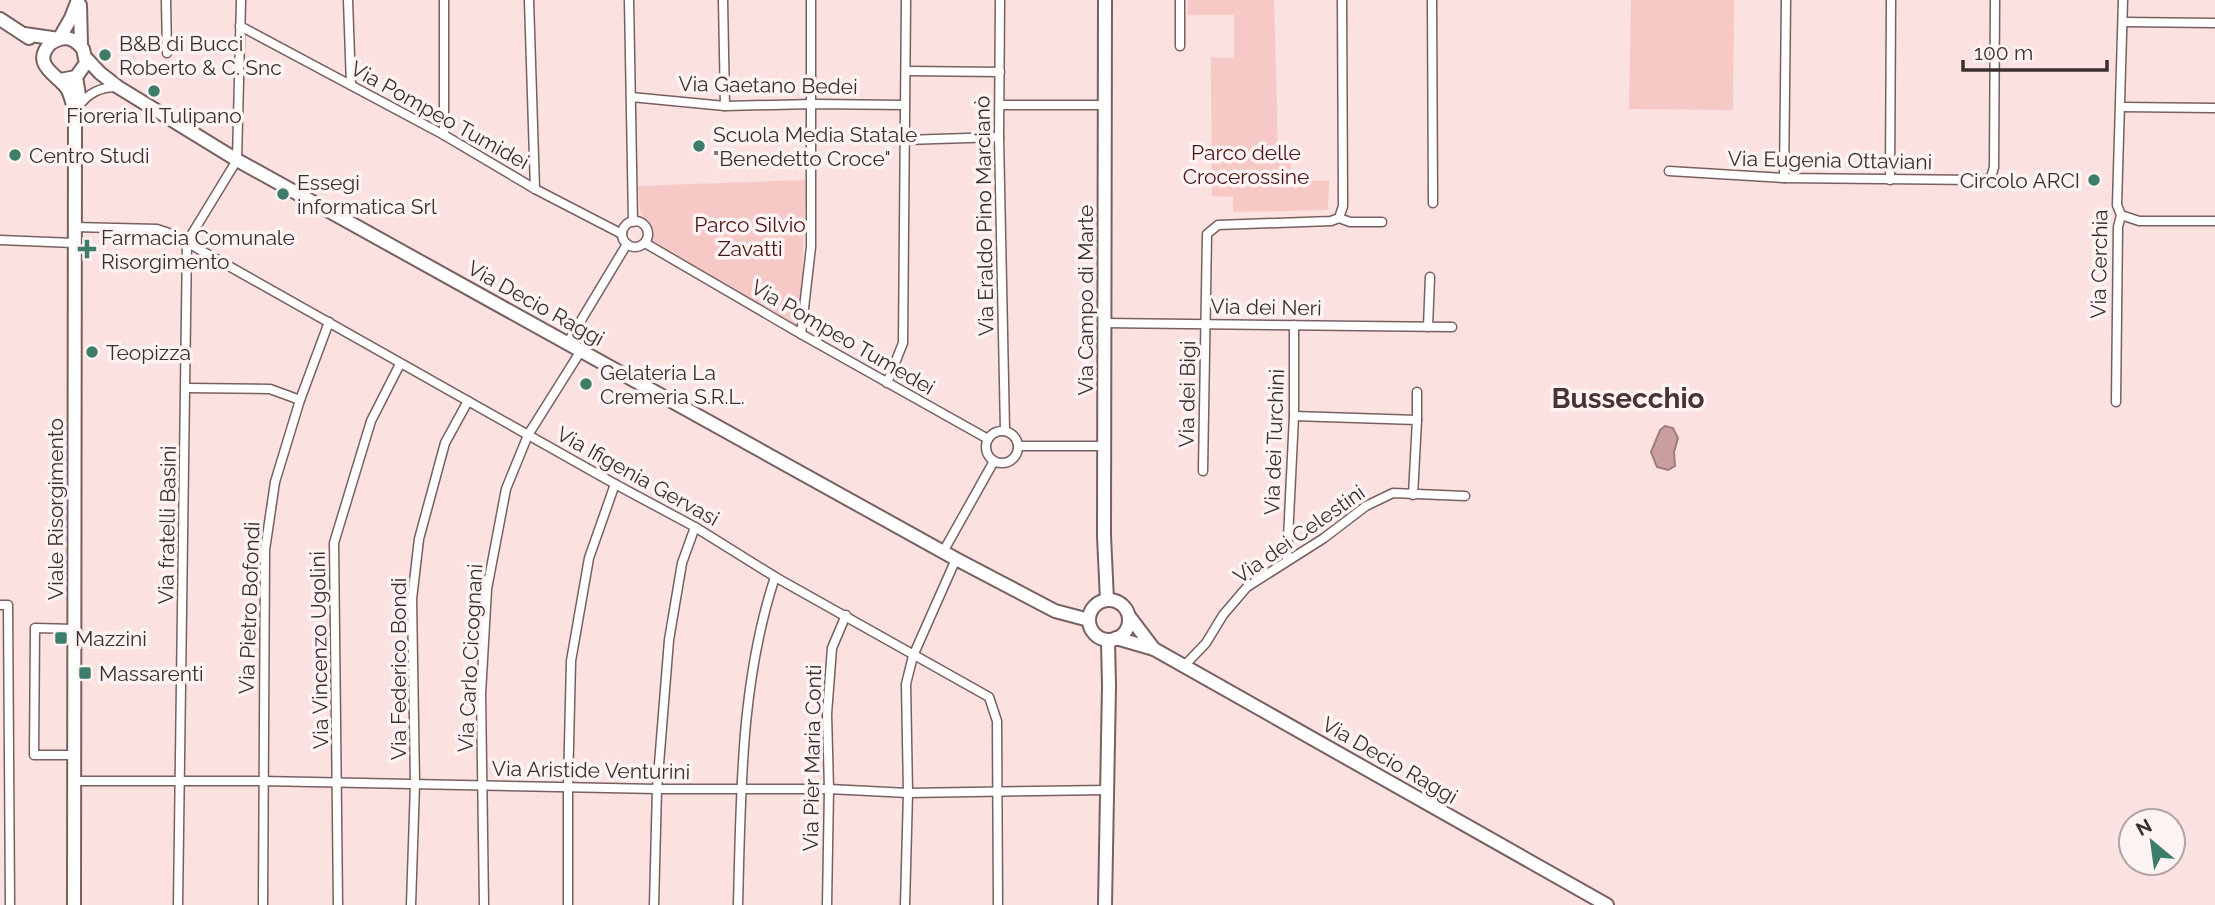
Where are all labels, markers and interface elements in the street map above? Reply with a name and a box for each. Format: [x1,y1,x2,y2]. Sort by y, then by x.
scale bar [1963,28,2106,72]
place label: B&B di Bucci Roberto & C. Snc [119,31,282,80]
text: 100 m [1974,40,2033,65]
marker: B&B di Bucci Roberto & C. Snc [97,47,113,63]
street label: Via Pompeo Tumidei [346,56,534,174]
street label: Via Gaetano Bedei [678,71,858,99]
marker: Fioreria Il Tulipano [146,83,162,99]
street label: Via Eraldo Pino Marcianò [969,96,999,336]
place label: Fioreria Il Tulipano [66,103,242,128]
place label: Scuola Media Statale "Benedetto Croce" [713,122,917,171]
marker: Scuola Media Statale "Benedetto Croce" [691,138,707,154]
park label: Parco delle Crocerossine [1183,140,1309,189]
place label: Centro Studi [29,143,150,168]
street label: Via Eugenia Ottaviani [1728,146,1932,174]
marker: Centro Studi [7,147,23,163]
place label: Circolo ARCI [1960,168,2080,193]
place label: Essegi informatica Srl [297,170,437,219]
marker: Circolo ARCI [2086,172,2102,188]
marker: Essegi informatica Srl [275,186,291,202]
street label: Via Campo di Marte [1073,205,1098,395]
street label: Via Cerchia [2086,209,2112,319]
park label: Parco Silvio Zavatti [694,212,806,261]
place label: Farmacia Comunale Risorgimento [101,225,295,274]
marker: Farmacia Comunale Risorgimento [79,241,95,257]
street label: Via Decio Raggi [463,255,609,351]
street label: Via Pompeo Tumedei [747,274,939,400]
street label: Via dei Neri [1210,294,1322,320]
place label: Teopizza [106,340,191,365]
street label: Via dei Bigi [1174,340,1200,448]
marker: Teopizza [84,344,100,360]
place label: Gelateria La Cremeria S.R.L. [600,360,745,409]
street label: Via dei Turchini [1259,369,1289,515]
marker: Gelateria La Cremeria S.R.L. [578,376,594,392]
district label: Bussecchio [1551,382,1705,415]
street label: Viale Risorgimento [43,418,68,600]
street label: Via Ifigenia Gervasi [552,421,724,531]
street label: Via fratelli Basini [153,445,181,605]
street label: Via dei Celestini [1229,480,1369,588]
street label: Via Pietro Bofondi [233,521,265,695]
street label: Via Vincenzo Ugolini [305,551,333,749]
street label: Via Carlo Cicognani [453,563,487,753]
street label: Via Federico Bondi [386,578,411,760]
place label: Mazzini [75,626,147,651]
marker: Mazzini [53,630,69,646]
place label: Massarenti [99,661,204,686]
street label: Via Pier Maria Conti [798,664,826,852]
marker: Massarenti [77,665,93,681]
street label: Via Decio Raggi [1318,711,1462,809]
street label: Via Aristide Venturini [492,756,690,784]
north arrow [2117,807,2187,877]
text: N [2132,814,2155,840]

